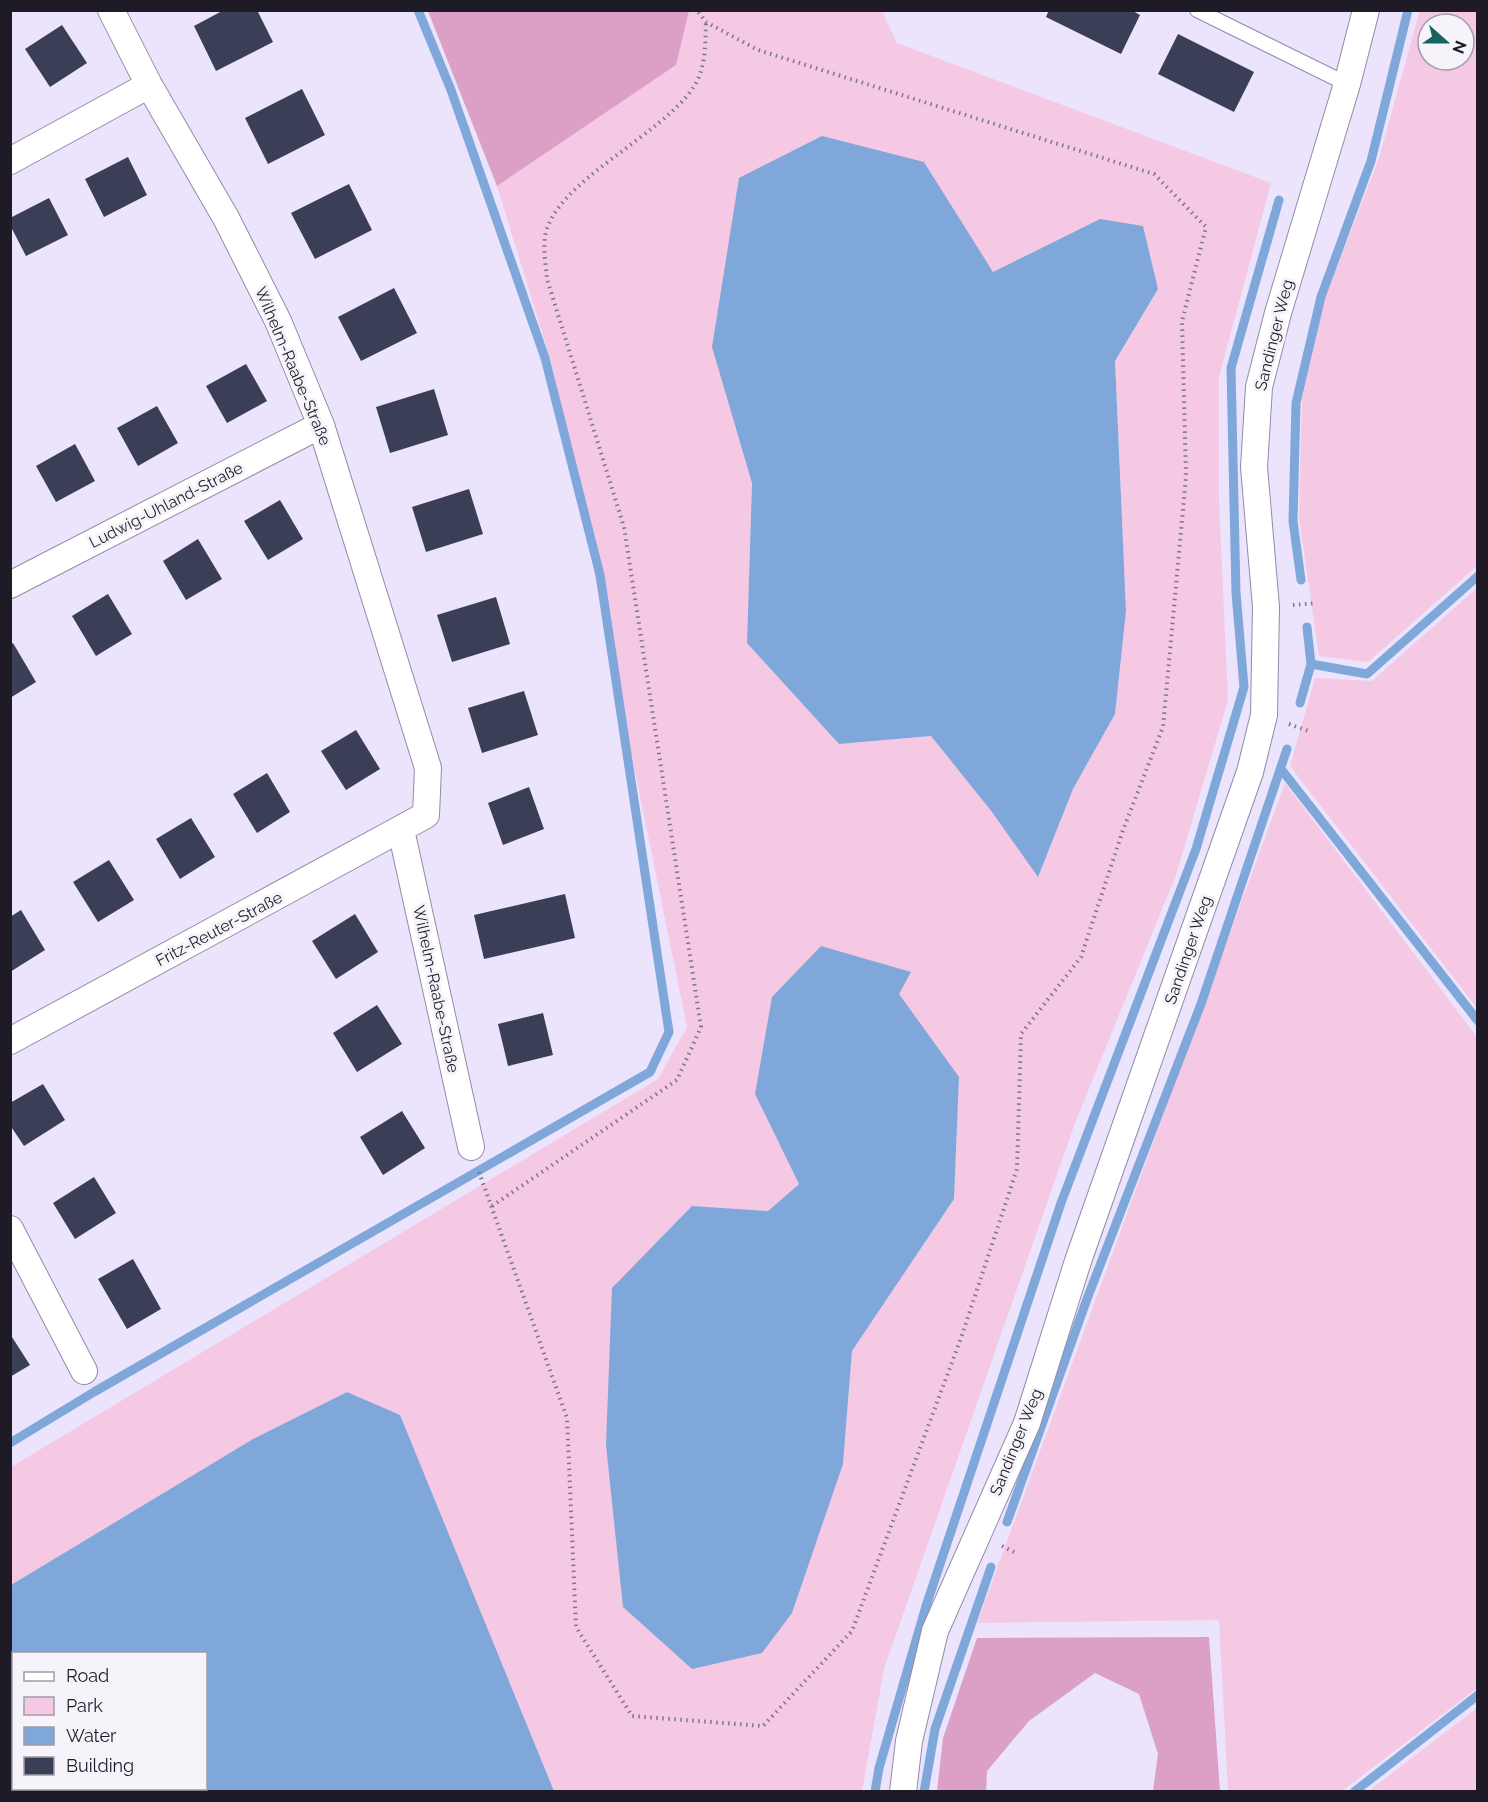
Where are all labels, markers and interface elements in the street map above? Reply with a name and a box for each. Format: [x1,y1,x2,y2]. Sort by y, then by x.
north arrow [1416,12,1476,72]
text: N [1448,38,1471,56]
street label: Sandinger Weg [1251,278,1297,392]
street label: Wilhelm-Raabe-Straße [251,284,335,448]
street label: Ludwig-Uhland-Straße [86,458,246,552]
street label: Fritz-Reuter-Straße [152,888,286,970]
street label: Sandinger Weg [1161,893,1215,1007]
street label: Wilhelm-Raabe-Straße [409,904,463,1074]
street label: Sandinger Weg [986,1386,1046,1498]
legend [12,1652,207,1790]
text: Road [66,1665,109,1686]
text: Park [66,1695,103,1716]
text: Water [66,1725,117,1746]
text: Building [66,1755,134,1776]

